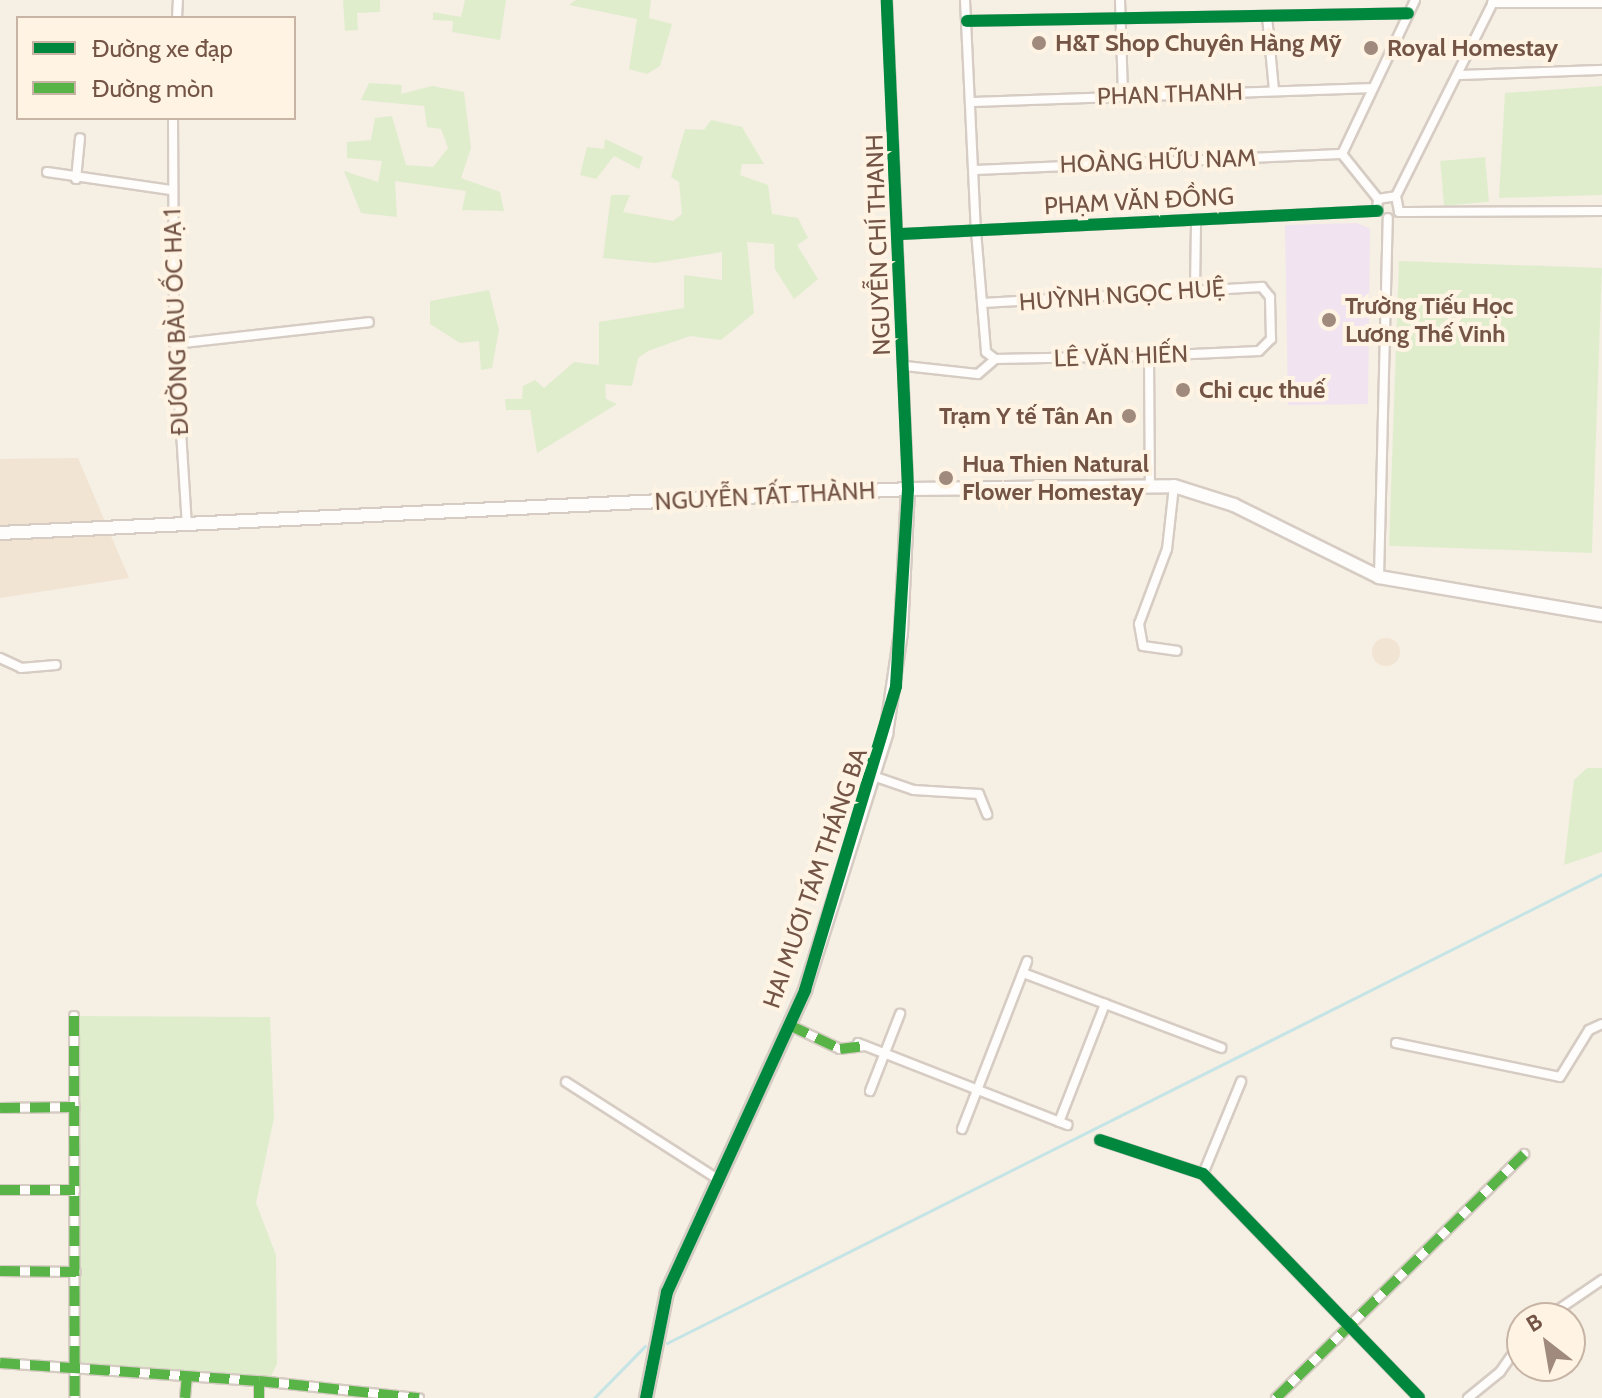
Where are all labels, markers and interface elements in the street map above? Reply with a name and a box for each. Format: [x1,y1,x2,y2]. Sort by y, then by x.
legend [16,16,296,120]
place label: H&T Shop Chuyên Hàng Mỹ [1055,29,1342,57]
text: Đường xe đạp [92,34,233,63]
marker: H&T Shop Chuyên Hàng Mỹ [1030,34,1048,52]
place label: Royal Homestay [1387,34,1558,62]
marker: Royal Homestay [1362,39,1380,57]
text: Đường mòn [92,74,214,103]
street label: PHAN THANH [1096,77,1244,111]
street label: NGUYỄN CHÍ THANH [860,134,896,356]
street label: HOÀNG HỮU NAM [1059,143,1257,179]
street label: PHẠM VĂN ĐỒNG [1043,182,1235,220]
street label: ĐƯỜNG BÀU ỐC HẠ 1 [158,208,194,436]
street label: HUỲNH NGỌC HUỆ [1018,273,1226,317]
place label: Trường Tiếu Học Lương Thế Vinh [1345,292,1513,348]
marker: Trường Tiếu Học Lương Thế Vinh [1320,311,1338,329]
street label: LÊ VĂN HIẾN [1053,339,1189,373]
place label: Chi cục thuế [1199,376,1325,404]
marker: Chi cục thuế [1174,381,1192,399]
place label: Trạm Y tế Tân An [939,402,1113,430]
marker: Trạm Y tế Tân An [1120,407,1138,425]
place label: Hua Thien Natural Flower Homestay [962,450,1149,506]
marker: Hua Thien Natural Flower Homestay [937,469,955,487]
street label: NGUYỄN TẤT THÀNH [654,476,876,516]
street label: HAI MƯƠI TÁM THÁNG BA [757,744,873,1012]
north arrow [1506,1302,1586,1382]
text: B [1522,1308,1547,1338]

